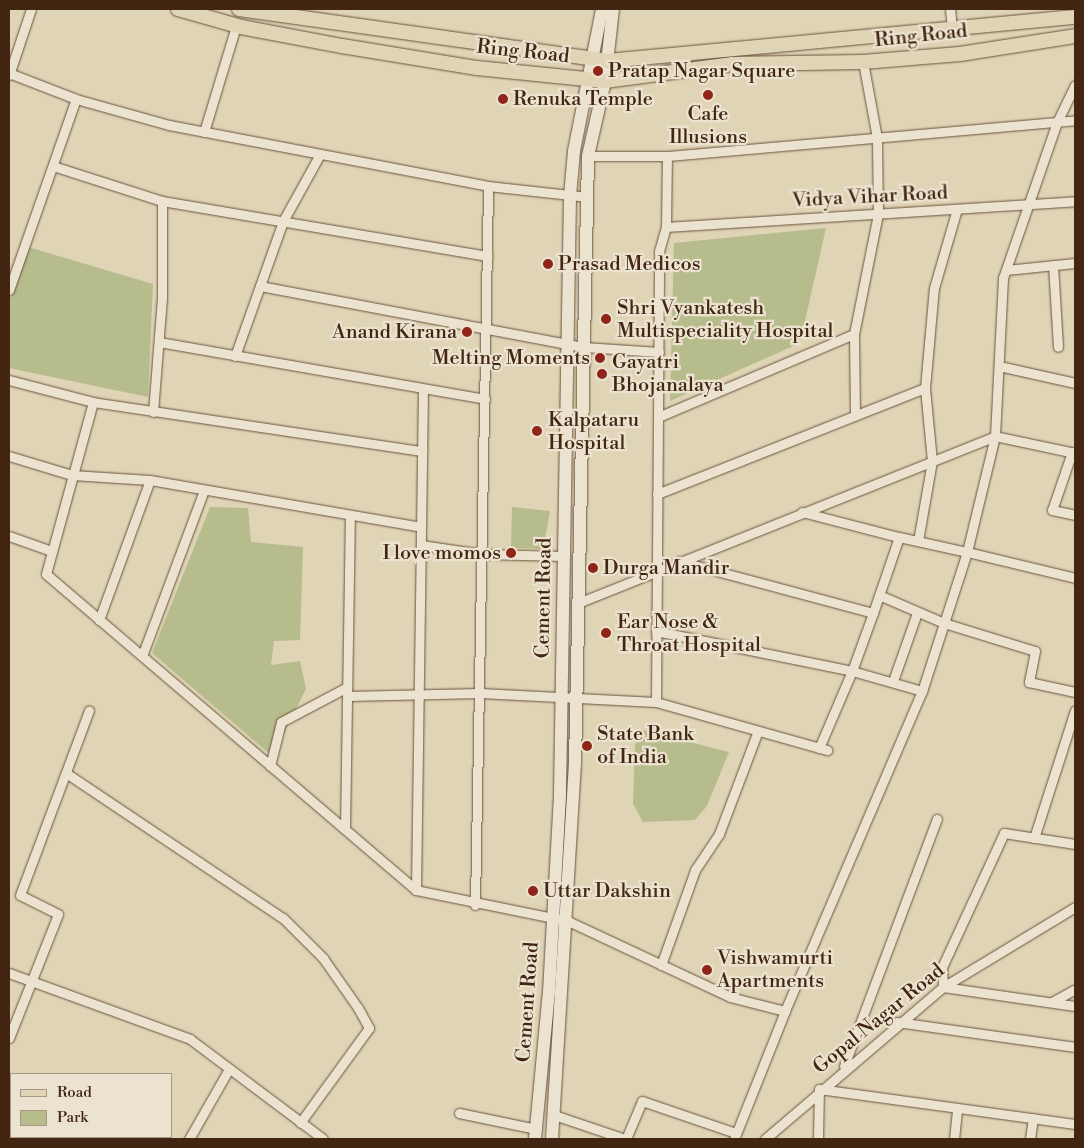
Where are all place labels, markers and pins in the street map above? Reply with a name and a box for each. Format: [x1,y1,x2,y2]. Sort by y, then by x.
place label: Pratap Nagar Square [608,59,795,83]
marker: Pratap Nagar Square [592,65,604,77]
place label: Renuka Temple [513,87,653,111]
marker: Cafe Illusions [702,89,714,101]
marker: Renuka Temple [497,93,509,105]
place label: Cafe Illusions [669,103,747,150]
place label: Prasad Medicos [558,252,701,276]
marker: Prasad Medicos [542,258,554,270]
place label: Shri Vyankatesh Multispeciality Hospital [617,296,833,343]
marker: Shri Vyankatesh Multispeciality Hospital [599,312,613,326]
place label: Anand Kirana [332,320,457,344]
marker: Anand Kirana [461,326,473,338]
place label: Melting Moments [432,346,590,370]
place label: Gayatri Bhojanalaya [612,350,724,397]
marker: Melting Moments [594,352,606,364]
marker: Gayatri Bhojanalaya [596,368,608,380]
place label: Kalpataru Hospital [548,408,639,455]
marker: Kalpataru Hospital [530,424,544,438]
place label: I love momos [382,541,501,565]
marker: I love momos [505,547,517,559]
place label: Durga Mandir [603,556,729,580]
marker: Durga Mandir [587,562,599,574]
place label: Ear Nose & Throat Hospital [617,610,761,657]
marker: Ear Nose & Throat Hospital [599,626,613,640]
place label: State Bank of India [597,722,694,769]
marker: State Bank of India [581,740,593,752]
place label: Uttar Dakshin [543,879,671,903]
marker: Uttar Dakshin [527,885,539,897]
place label: Vishwamurti Apartments [717,946,833,993]
marker: Vishwamurti Apartments [701,964,713,976]

